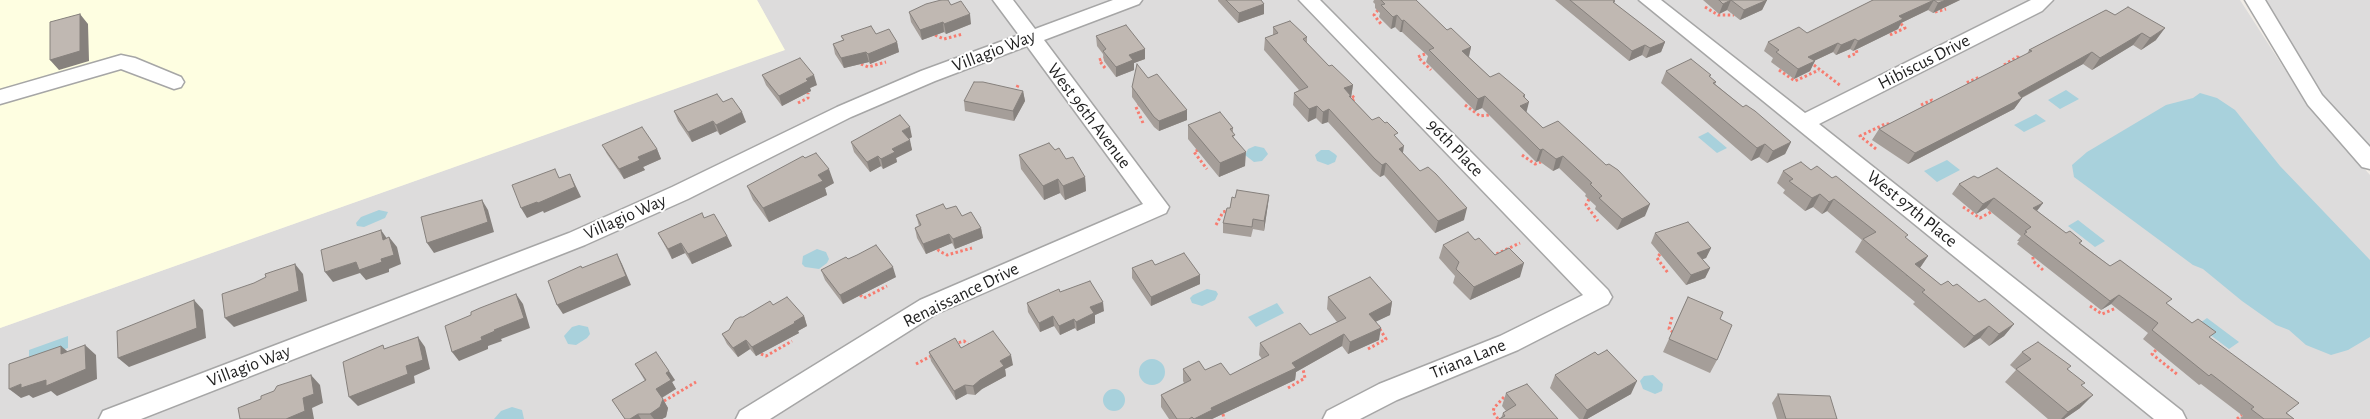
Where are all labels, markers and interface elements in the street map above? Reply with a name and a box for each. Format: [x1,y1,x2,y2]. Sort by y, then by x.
street label: Villagio Way [949,25,1039,77]
street label: Hibiscus Drive [1874,30,1974,94]
street label: West 96th Avenue [1042,59,1136,173]
street label: 96th Place [1422,114,1488,182]
street label: West 97th Place [1862,166,1962,252]
street label: Villagio Way [581,189,669,245]
street label: Renaissance Drive [900,258,1022,332]
street label: Triana Lane [1427,334,1509,384]
street label: Villagio Way [204,340,294,392]

